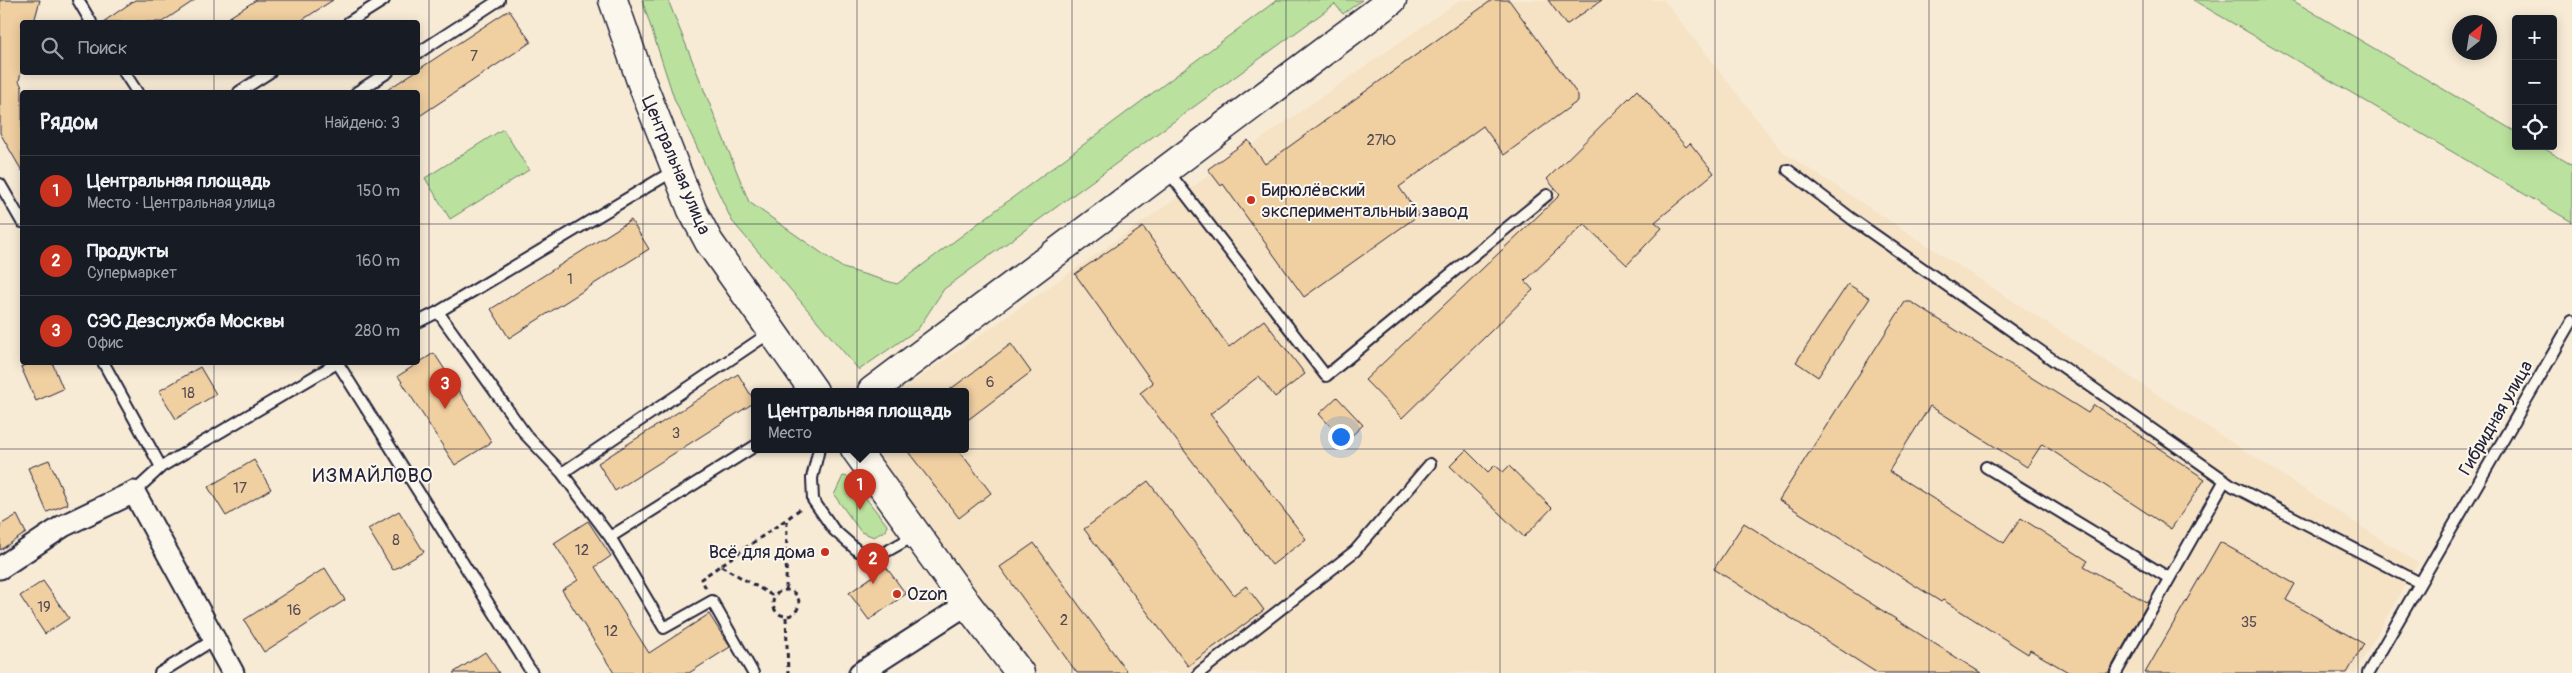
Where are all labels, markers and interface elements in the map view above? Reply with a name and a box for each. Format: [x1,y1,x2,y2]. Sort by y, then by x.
north arrow [2452,15,2497,60]
map controls [2512,15,2557,150]
button: + [2512,15,2557,60]
search box [20,20,420,75]
icon: search [38,34,66,62]
text: Поиск [78,36,128,60]
house number: 7 [470,47,478,66]
button: − [2512,60,2557,105]
street label: Центральная улица [636,92,716,238]
button: locate [2512,105,2557,150]
text: Рядом [40,109,98,136]
text: Найдено: 3 [324,113,400,133]
house number: 27Ю [1366,131,1396,150]
text: Центральная площадь [87,169,271,193]
place label: Бирюлёвский экспериментальный завод [1261,179,1468,223]
text: 1 [53,181,59,201]
text: 150 m [356,181,400,201]
text: Место · Центральная улица [87,193,275,213]
marker: Бирюлёвский экспериментальный завод [1245,194,1257,206]
text: Продукты [87,239,169,263]
text: 2 [52,251,60,271]
text: 160 m [356,251,400,271]
text: Супермаркет [87,263,177,283]
house number: 1 [567,270,573,289]
text: СЭС Дезслужба Москвы [87,309,285,333]
text: 3 [52,321,60,341]
text: 280 m [354,321,400,341]
text: Офис [87,333,124,353]
street label: Гибридная улица [2454,356,2538,480]
pin: 3 [429,368,461,409]
house number: 6 [986,373,994,392]
house number: 18 [181,384,195,403]
popup [751,388,969,453]
text: Центральная площадь [768,399,952,423]
text: Место [768,423,812,443]
house number: 3 [672,424,680,443]
your location [1328,424,1354,450]
district label: ИЗМАЙЛОВО [312,463,434,488]
pin: 1 [844,469,876,510]
house number: 17 [233,479,247,498]
house number: 8 [392,531,400,550]
house number: 12 [575,541,589,560]
place label: Всё для дома [709,541,815,564]
pin: 2 [857,543,889,584]
marker: Всё для дома [819,546,831,558]
place label: Ozon [907,583,947,606]
marker: Ozon [891,588,903,600]
house number: 19 [37,598,51,617]
house number: 16 [287,601,301,620]
house number: 2 [1060,611,1068,630]
house number: 35 [2241,613,2257,632]
house number: 12 [604,622,618,641]

